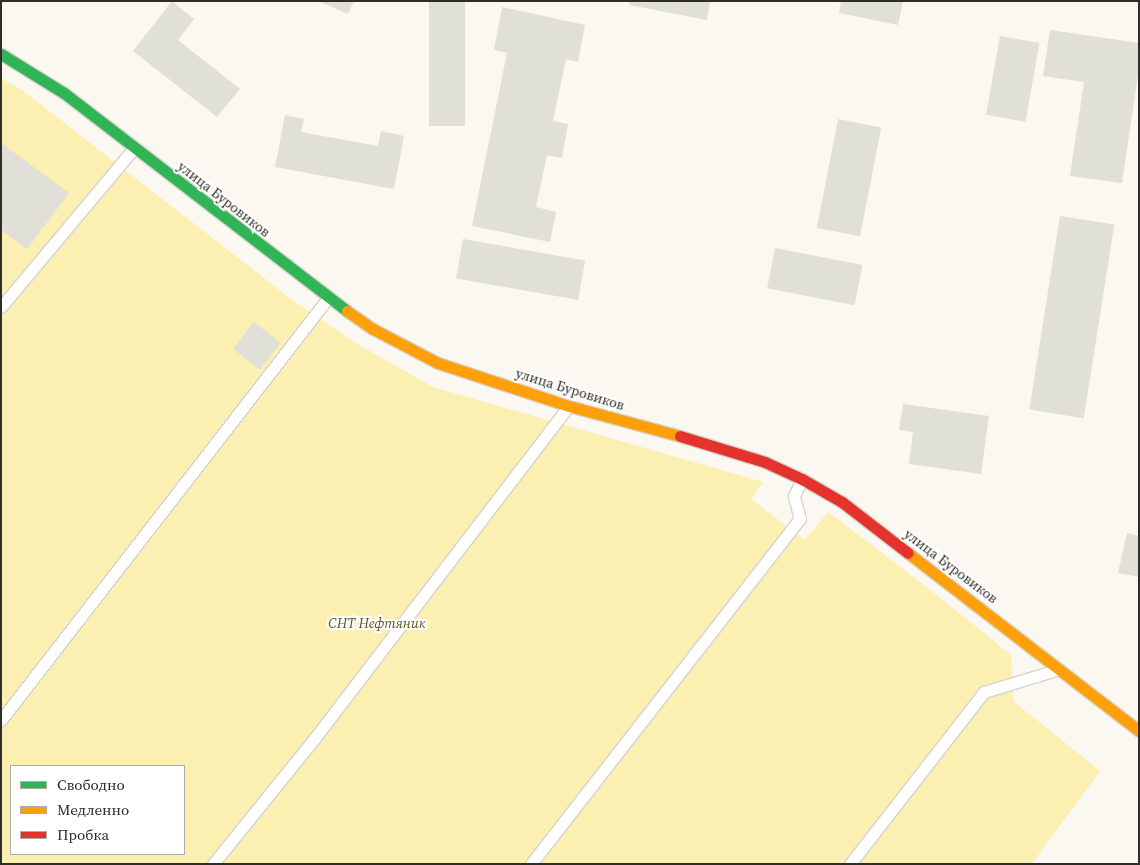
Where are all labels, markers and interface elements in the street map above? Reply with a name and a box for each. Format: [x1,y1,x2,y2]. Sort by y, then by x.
street label: улица Буровиков [174,158,274,240]
street label: улица Буровиков [514,364,626,414]
street label: улица Буровиков [901,525,1001,607]
park label: СНТ Нефтяник [328,615,426,631]
legend [10,765,185,855]
text: Свободно [57,774,125,795]
text: Медленно [57,799,129,820]
text: Пробка [57,824,109,845]

